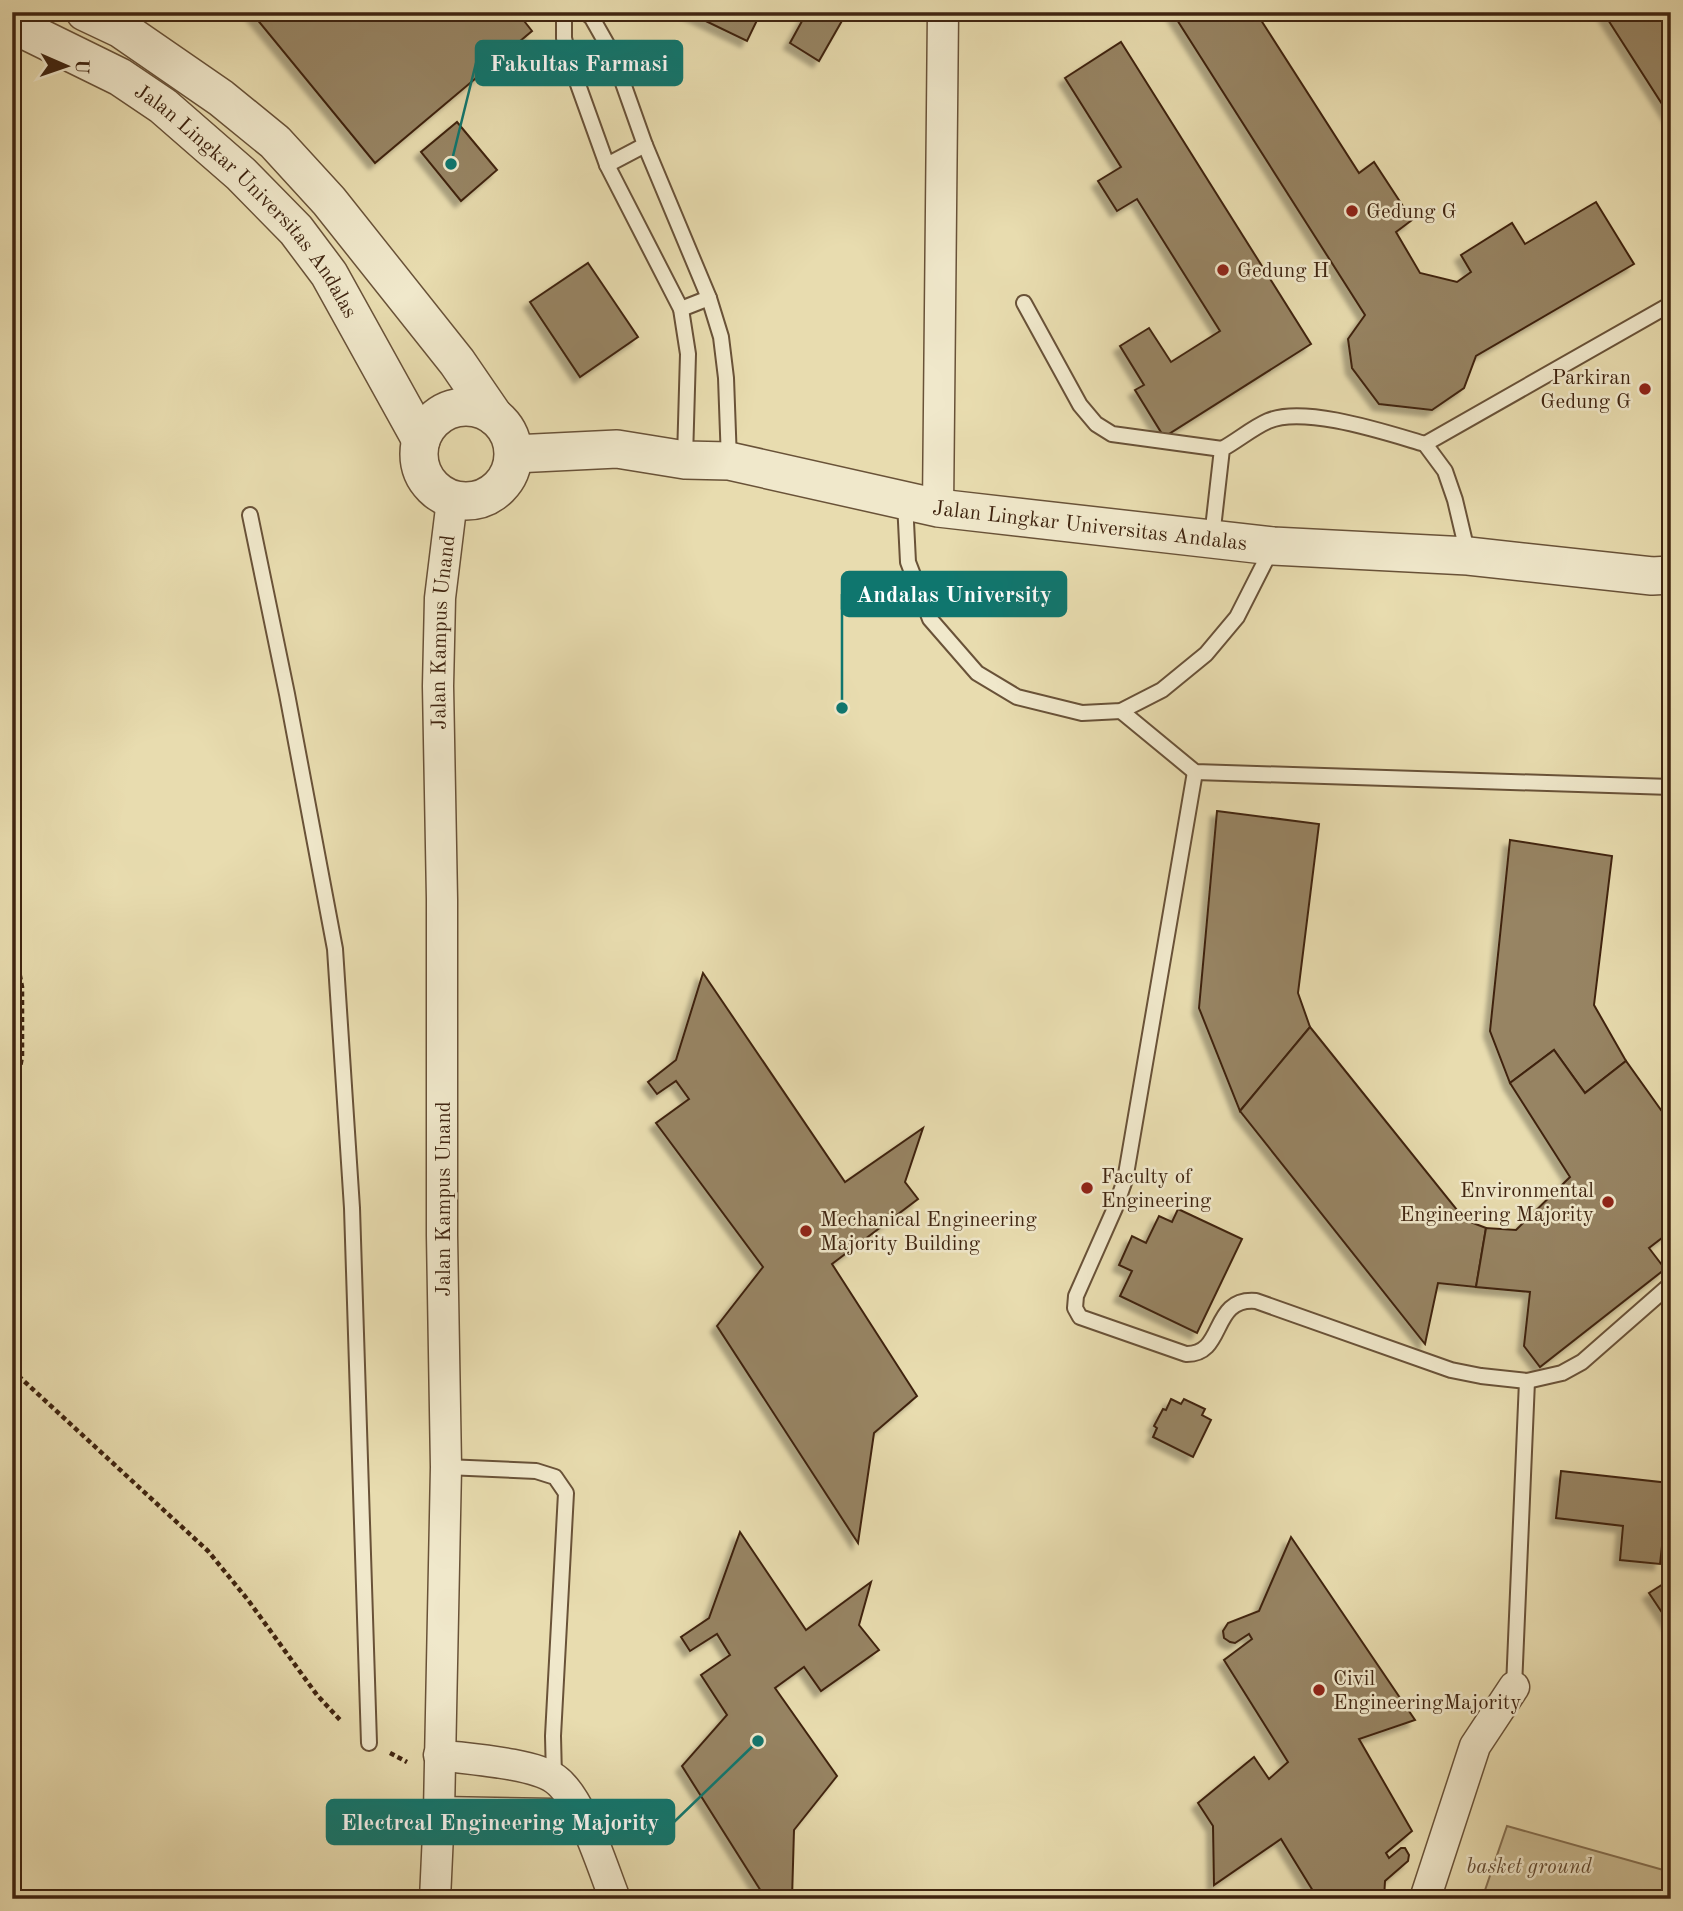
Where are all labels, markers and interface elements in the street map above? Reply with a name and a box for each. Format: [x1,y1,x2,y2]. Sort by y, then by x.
north arrow [32,32,102,102]
callout: Fakultas Farmasi [476,41,682,85]
text: Fakultas Farmasi [490,53,668,76]
text: U [71,59,90,74]
street label: Jalan Lingkar Universitas Andalas [130,81,360,322]
place label: Gedung G [1366,202,1457,223]
marker: Gedung G [1344,203,1360,219]
place label: Gedung H [1237,261,1329,282]
marker: Gedung H [1215,262,1231,278]
place label: Parkiran Gedung G [1540,368,1631,413]
marker: Parkiran Gedung G [1637,381,1653,397]
street label: Jalan Lingkar Universitas Andalas [931,498,1248,555]
street label: Jalan Kampus Unand [429,534,460,730]
callout: Andalas University [842,572,1066,616]
text: Andalas University [856,584,1052,607]
street label: Jalan Kampus Unand [434,1101,455,1297]
place label: Faculty of Engineering [1101,1167,1212,1212]
marker: Faculty of Engineering [1079,1180,1095,1196]
place label: Environmental Engineering Majority [1400,1181,1594,1226]
marker: Environmental Engineering Majority [1600,1194,1616,1210]
place label: Mechanical Engineering Majority Building [820,1210,1037,1255]
marker: Mechanical Engineering Majority Building [798,1223,814,1239]
place label: Civil EngineeringMajority [1333,1669,1521,1714]
marker: Civil EngineeringMajority [1311,1682,1327,1698]
callout: Electrcal Engineering Majority [327,1800,674,1844]
text: Electrcal Engineering Majority [341,1812,659,1835]
park label: basket ground [1466,1857,1593,1878]

